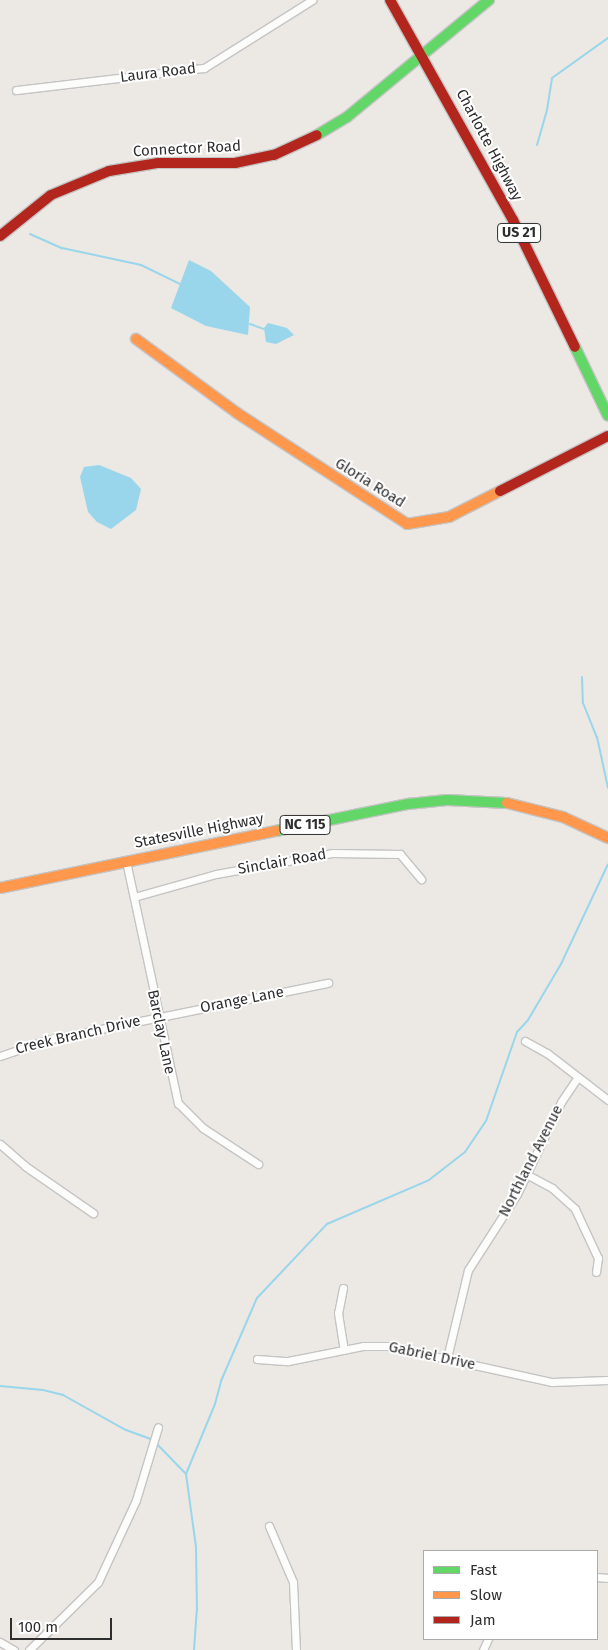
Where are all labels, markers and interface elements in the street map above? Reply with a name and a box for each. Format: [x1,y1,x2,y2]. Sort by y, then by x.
street label: Laura Road [119,59,197,87]
street label: Charlotte Highway [452,86,526,204]
street label: Connector Road [133,137,241,161]
road number: US 21 [496,222,542,244]
street label: Gloria Road [332,454,408,512]
street label: Statesville Highway [133,810,265,852]
road number: NC 115 [279,814,331,836]
street label: Sinclair Road [236,845,328,879]
street label: Orange Lane [199,983,285,1017]
street label: Barclay Lane [143,988,179,1076]
street label: Creek Branch Drive [14,1012,142,1058]
street label: Northland Avenue [495,1102,567,1220]
street label: Gabriel Drive [387,1338,477,1374]
legend [423,1550,598,1640]
text: Fast [470,1561,497,1579]
text: Slow [470,1586,502,1604]
scale bar [12,1608,115,1640]
text: Jam [470,1611,496,1629]
text: 100 m [18,1618,58,1636]

